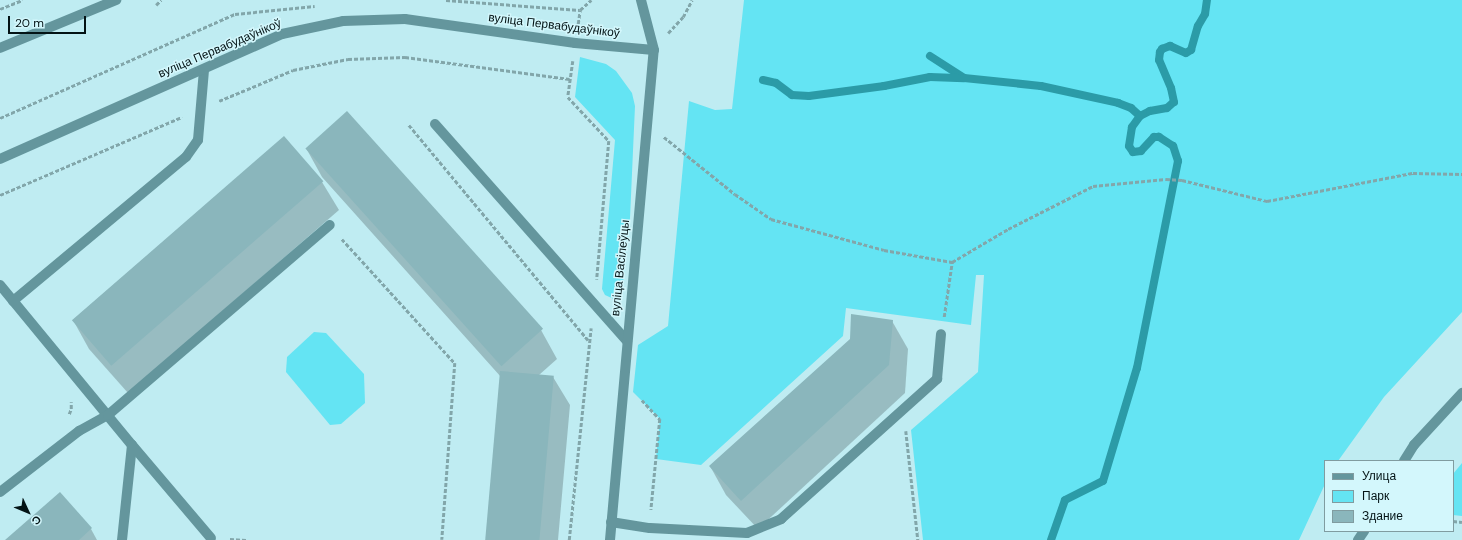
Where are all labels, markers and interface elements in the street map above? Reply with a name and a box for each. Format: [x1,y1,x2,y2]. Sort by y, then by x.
scale bar [10,8,88,34]
street label: вуліца Первабудаўнікоў [487,11,621,41]
text: 20 m [15,15,44,31]
street label: вуліца Первабудаўнікоў [156,17,284,81]
street label: вуліца Васілеўцы [609,219,633,317]
legend [1324,460,1454,532]
text: Улица [1362,468,1396,484]
text: Парк [1362,488,1389,504]
north arrow [8,492,48,532]
text: Здание [1362,508,1403,524]
text: С [29,513,44,528]

